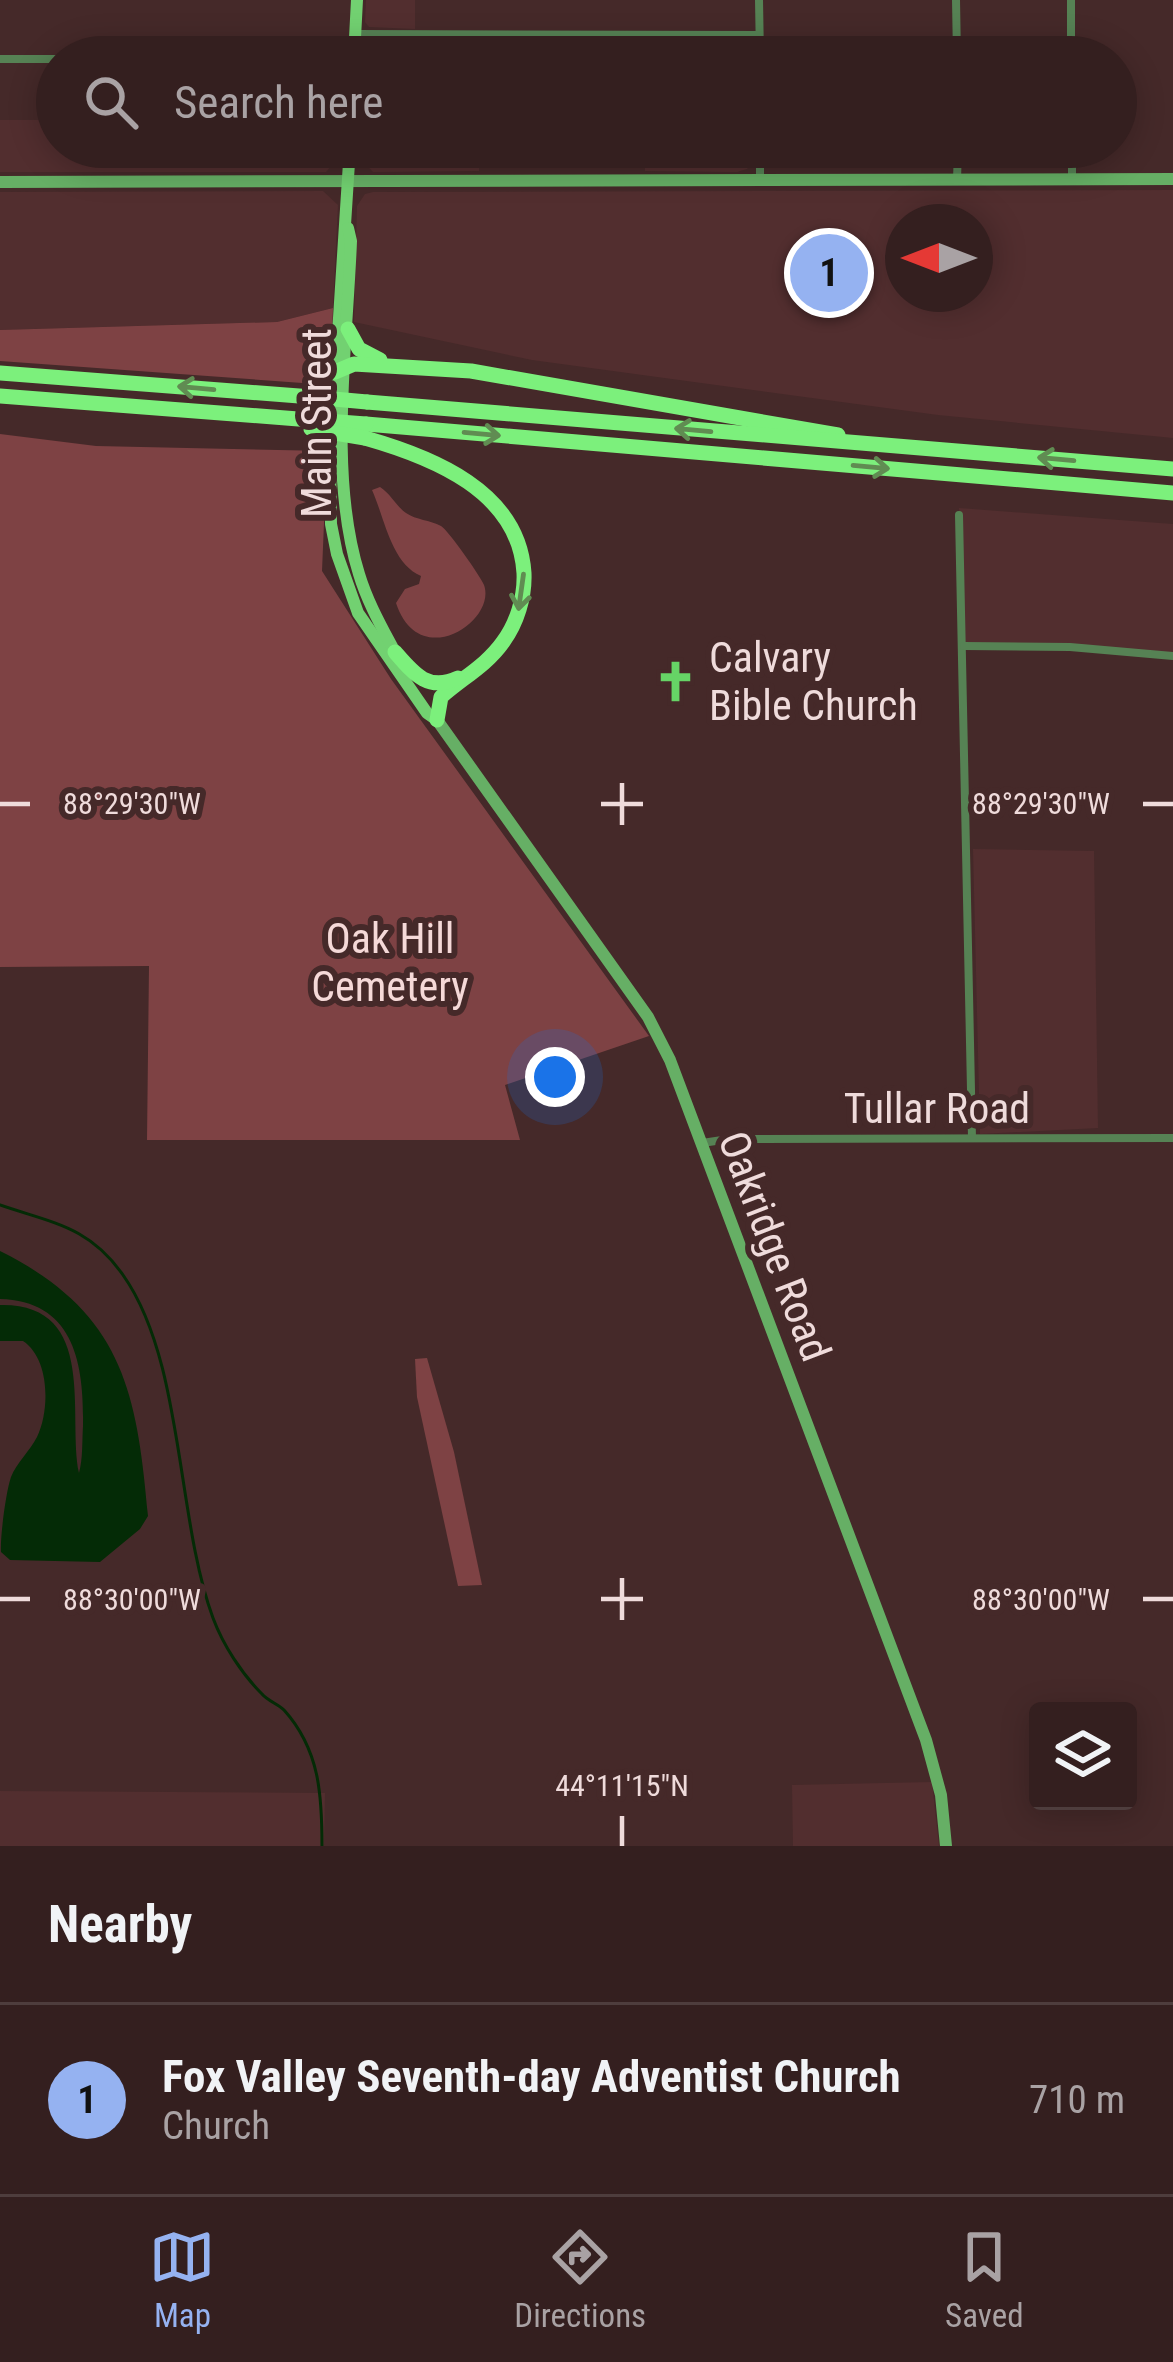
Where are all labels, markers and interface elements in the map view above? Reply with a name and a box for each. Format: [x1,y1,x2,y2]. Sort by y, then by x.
search box [36,36,1137,168]
icon: search [78,69,144,135]
text: Search here [174,76,383,129]
north arrow [885,204,993,312]
pin: 1 [790,228,868,318]
street label: Main Street [292,328,341,518]
one-way arrow [177,376,216,399]
one-way arrow [674,418,713,441]
one-way arrow [462,423,501,446]
one-way arrow [1038,447,1077,470]
one-way arrow [851,456,890,479]
one-way arrow [509,572,532,611]
place label: Calvary Bible Church [709,633,918,730]
church icon: Calvary Bible Church [652,658,698,704]
text: 88°29'30"W [63,786,201,821]
text: 88°29'30"W [972,786,1110,821]
park label: Oak Hill Cemetery [311,914,469,1011]
your location [525,1047,585,1107]
street label: Tullar Road [844,1084,1030,1133]
street label: Oakridge Road [708,1124,841,1368]
text: 88°30'00"W [63,1582,201,1617]
text: 88°30'00"W [972,1582,1110,1617]
map controls [1029,1702,1137,1810]
button: layers [1029,1702,1137,1810]
text: 44°11'15"N [555,1768,689,1803]
text: Nearby [48,1895,192,1954]
text: Fox Valley Seventh-day Adventist Church [162,2050,901,2103]
text: 1 [77,2077,97,2123]
text: 710 m [1029,2077,1125,2123]
text: Church [162,2103,270,2149]
tab: Map [149,2224,215,2335]
tab: Directions [514,2224,646,2335]
tab: Saved [945,2224,1024,2335]

